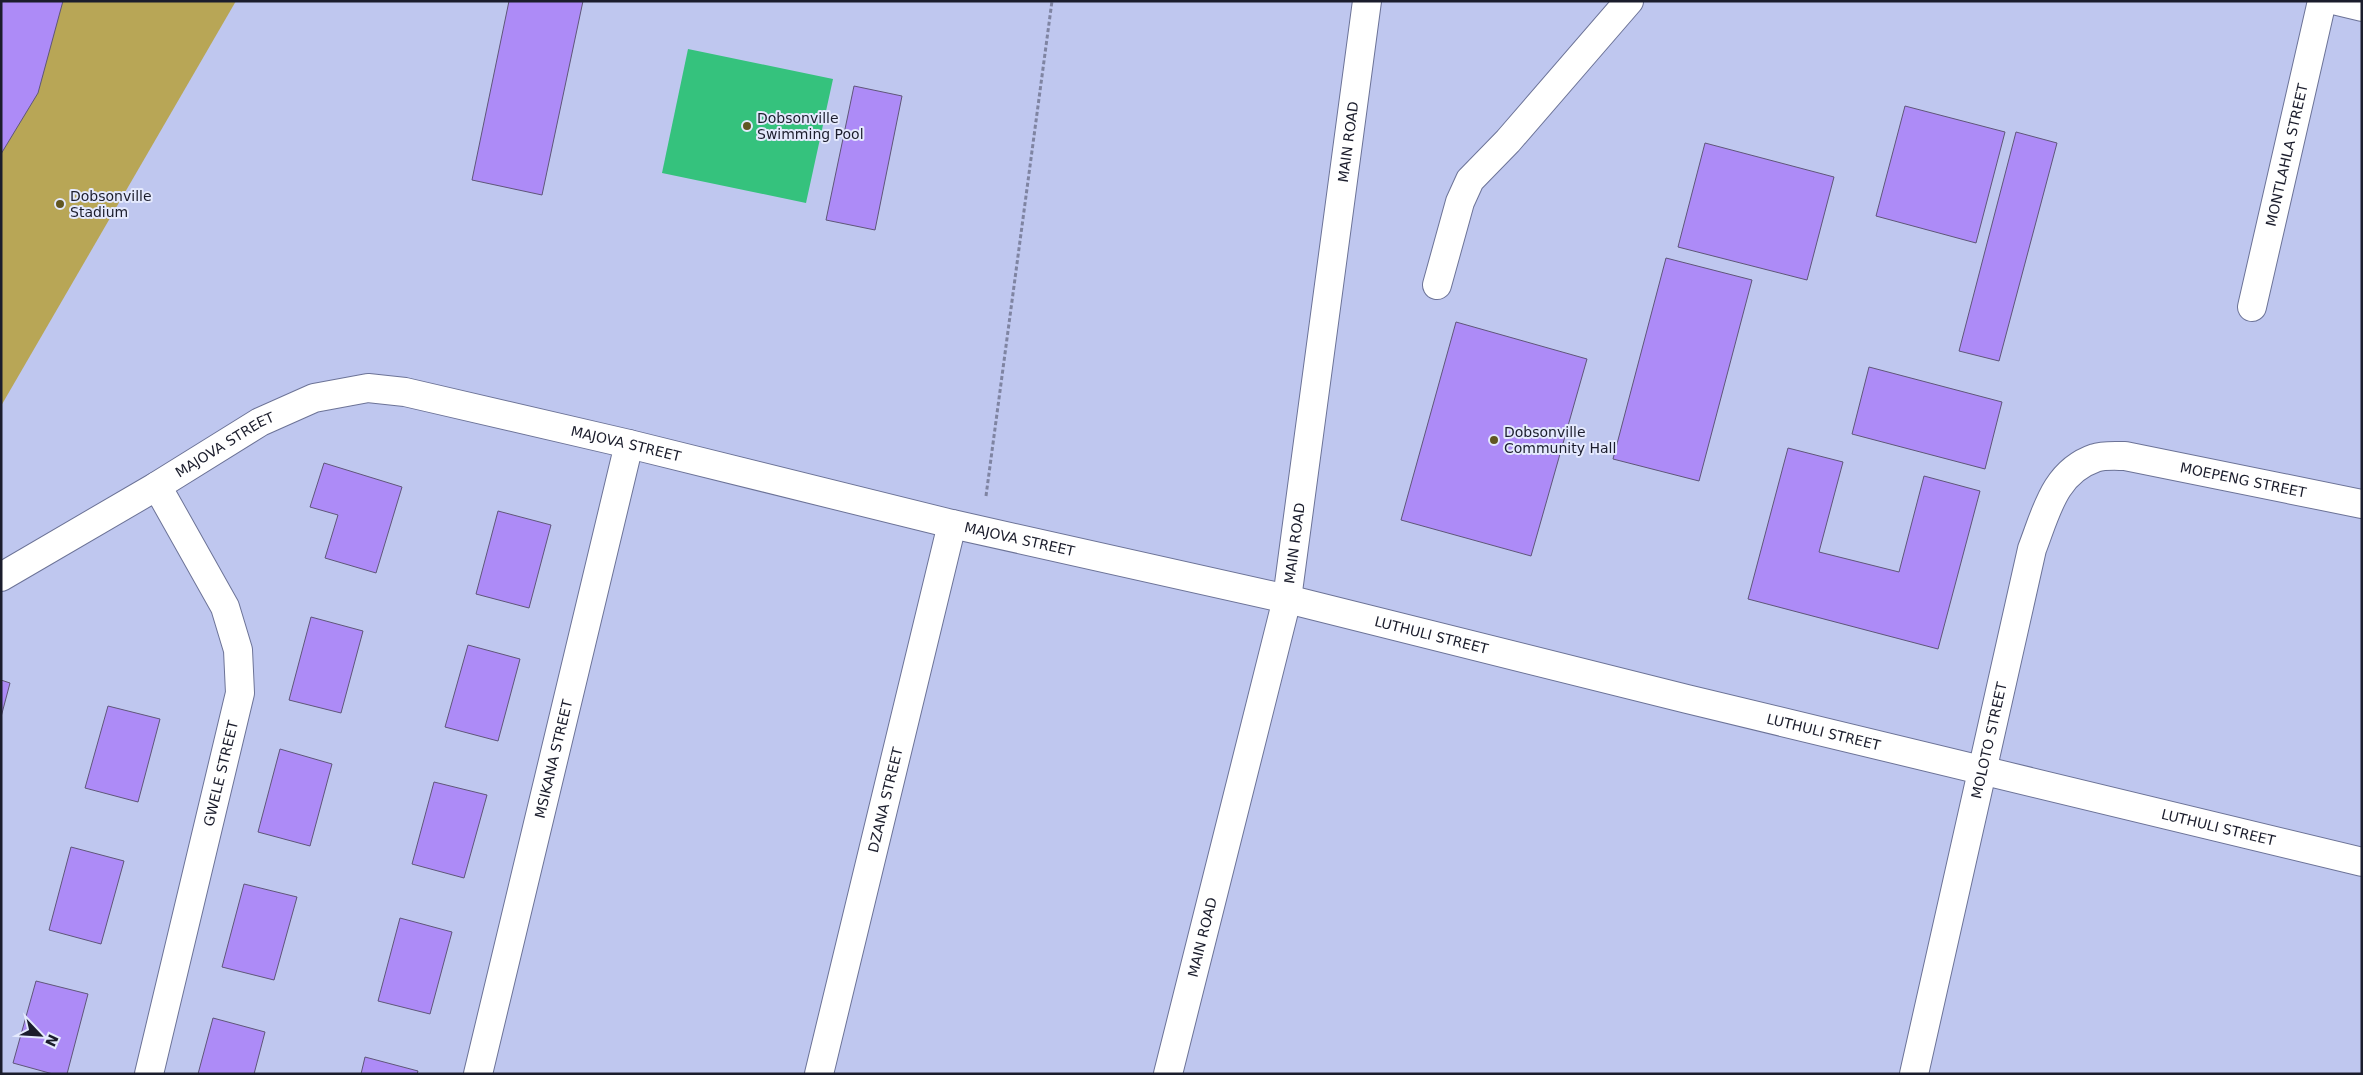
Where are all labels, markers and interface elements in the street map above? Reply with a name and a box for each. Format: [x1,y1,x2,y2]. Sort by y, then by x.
street label: MONTLAHLA STREET [2263,82,2311,228]
street label: MAIN ROAD [1335,100,1362,183]
place label: Dobsonville Swimming Pool [757,110,864,142]
marker: Dobsonville Swimming Pool [741,120,753,132]
place label: Dobsonville Stadium [70,188,152,220]
marker: Dobsonville Stadium [54,198,66,210]
street label: MAJOVA STREET [172,409,277,481]
street label: MAJOVA STREET [569,423,683,465]
place label: Dobsonville Community Hall [1504,424,1616,456]
marker: Dobsonville Community Hall [1488,434,1500,446]
street label: MOEPENG STREET [2179,459,2308,501]
street label: MAIN ROAD [1281,502,1308,585]
street label: MAJOVA STREET [963,519,1077,559]
street label: LUTHULI STREET [1373,613,1490,657]
street label: MOLOTO STREET [1968,680,2010,800]
street label: MSIKANA STREET [532,697,576,820]
street label: LUTHULI STREET [1765,711,1883,754]
street label: GWELE STREET [200,719,241,828]
street label: DZANA STREET [865,745,906,854]
street label: LUTHULI STREET [2160,806,2277,849]
street label: MAIN ROAD [1185,896,1220,979]
north arrow [15,1010,65,1060]
text: N [42,1032,62,1049]

